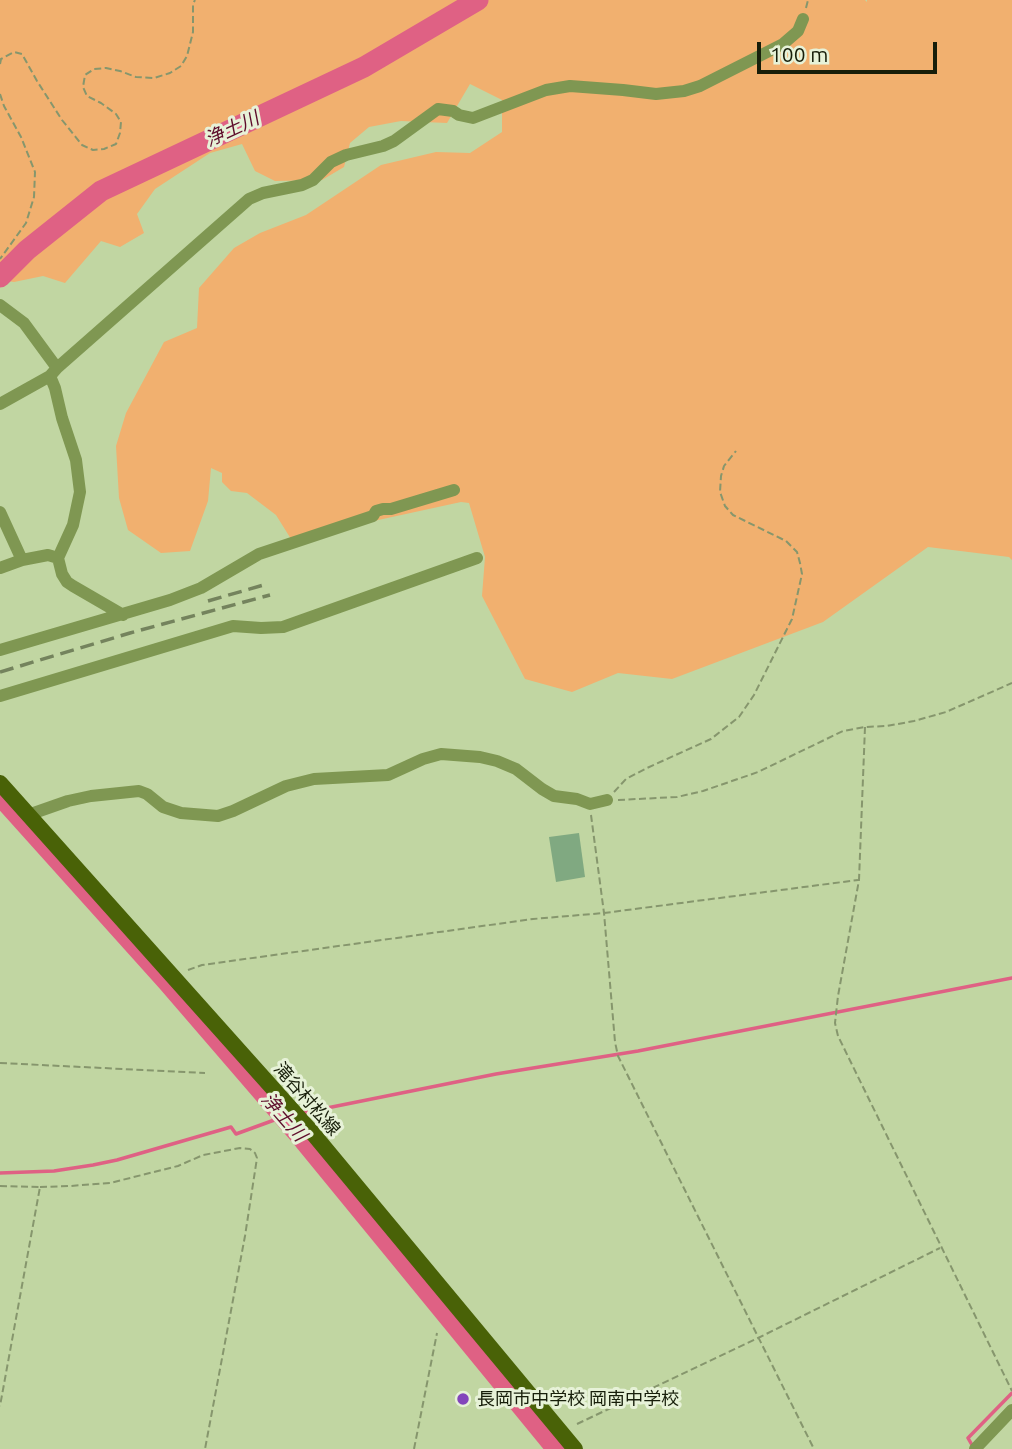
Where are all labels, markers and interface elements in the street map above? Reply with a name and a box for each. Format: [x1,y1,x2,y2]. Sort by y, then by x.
scale bar [760,28,940,72]
text: 100 m [770,42,828,66]
water label: 浄土川 [201,107,263,151]
street label: 滝谷村松線 [269,1058,345,1140]
water label: 浄土川 [257,1088,311,1146]
place label: 長岡市中学校 岡南中学校 [477,1388,679,1410]
marker: 長岡市中学校 岡南中学校 [455,1391,471,1407]

